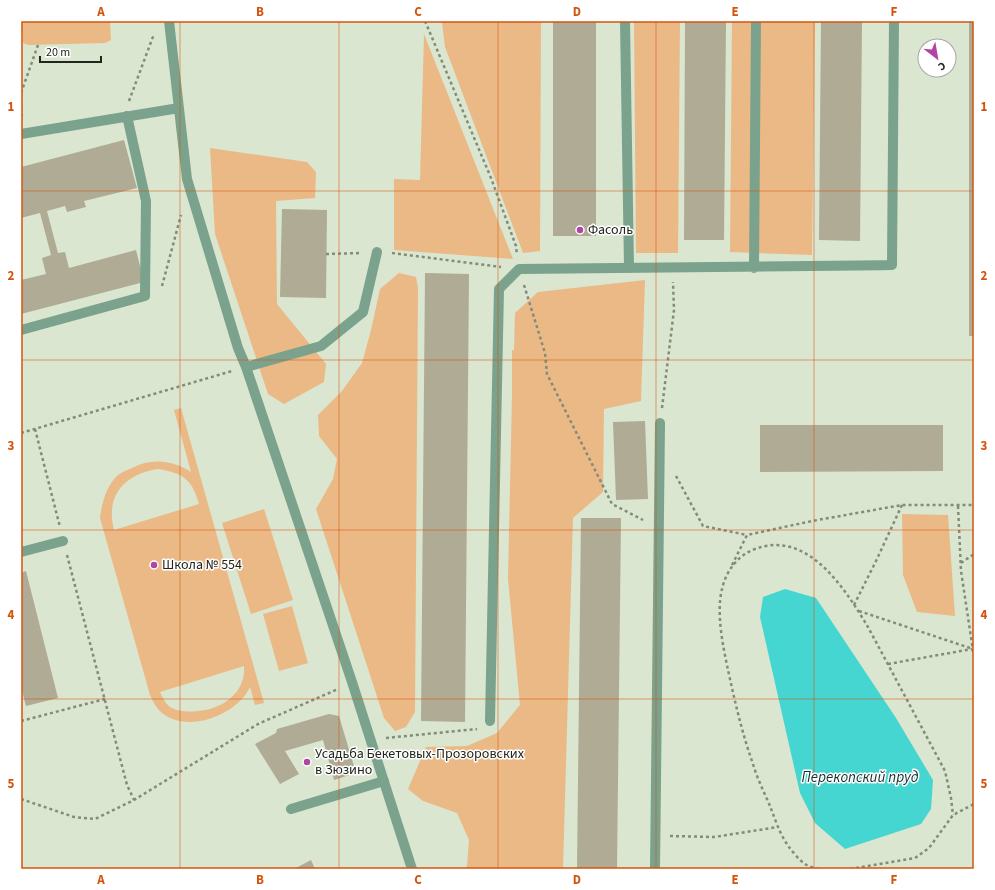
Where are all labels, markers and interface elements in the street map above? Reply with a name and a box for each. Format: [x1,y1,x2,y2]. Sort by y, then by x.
text: A [96,3,105,21]
text: B [256,3,264,21]
text: C [414,3,422,21]
text: D [573,3,581,21]
text: E [731,3,739,21]
text: F [891,3,898,21]
scale bar [40,38,101,64]
north arrow [917,38,957,78]
text: 20 m [46,44,70,61]
text: С [935,58,949,75]
text: 1 [8,98,15,116]
text: 1 [981,98,988,116]
place label: Фасоль [588,220,633,240]
marker: Фасоль [575,225,585,235]
text: 2 [8,267,15,285]
text: 2 [981,267,988,285]
text: 3 [8,437,15,455]
text: 3 [981,437,988,455]
place label: Школа № 554 [162,555,242,575]
marker: Школа № 554 [149,560,159,570]
text: 4 [8,606,15,624]
text: 4 [981,606,988,624]
place label: Усадьба Бекетовых-Прозоровских в Зюзино [315,744,525,780]
marker: Усадьба Бекетовых-Прозоровских в Зюзино [302,757,312,767]
water label: Перекопский пруд [802,767,919,788]
text: 5 [8,775,15,793]
text: 5 [981,775,988,793]
text: A [96,871,105,889]
text: B [256,871,264,889]
text: C [414,871,422,889]
text: D [573,871,581,889]
text: E [731,871,739,889]
text: F [891,871,898,889]

